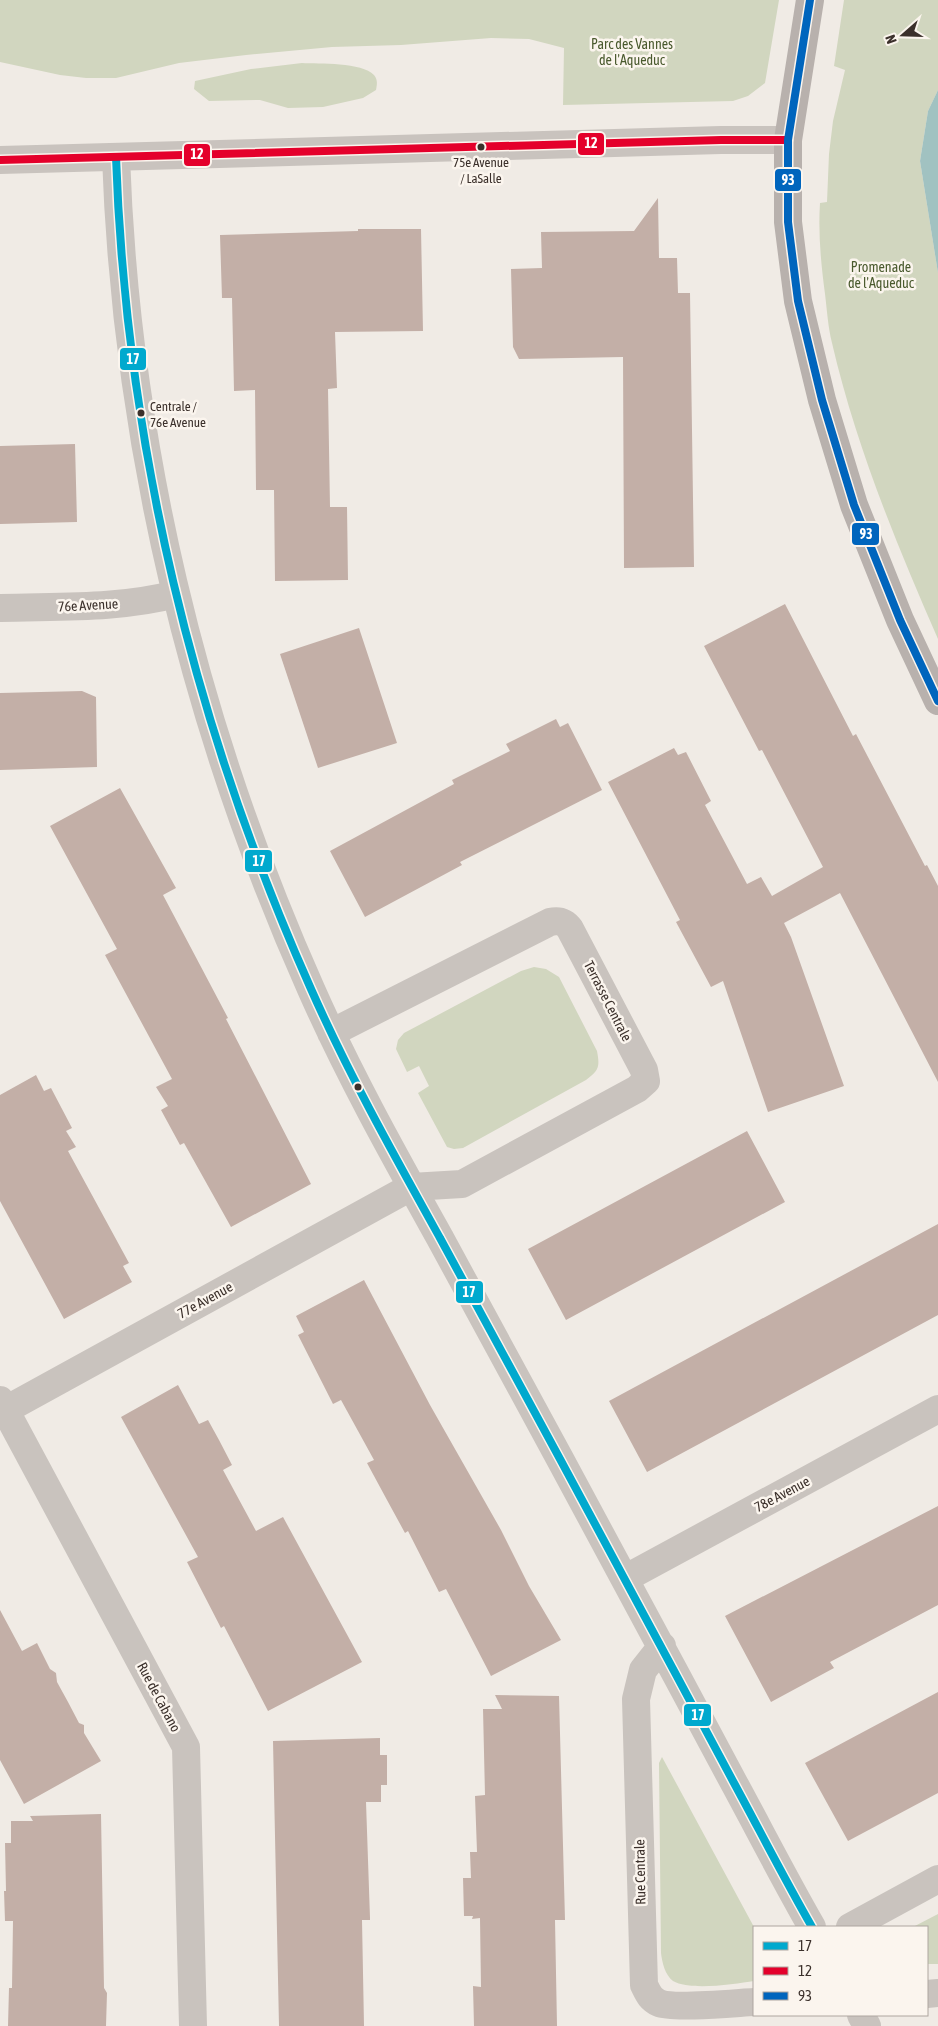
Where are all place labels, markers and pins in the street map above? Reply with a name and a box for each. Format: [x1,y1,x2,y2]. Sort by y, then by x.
marker: 75e Avenue / LaSalle [476,142,486,152]
place label: 75e Avenue / LaSalle [453,155,509,186]
place label: Centrale / 76e Avenue [150,399,206,430]
marker: Centrale / 76e Avenue [136,408,146,418]
unlabelled marker [353,1082,363,1092]

